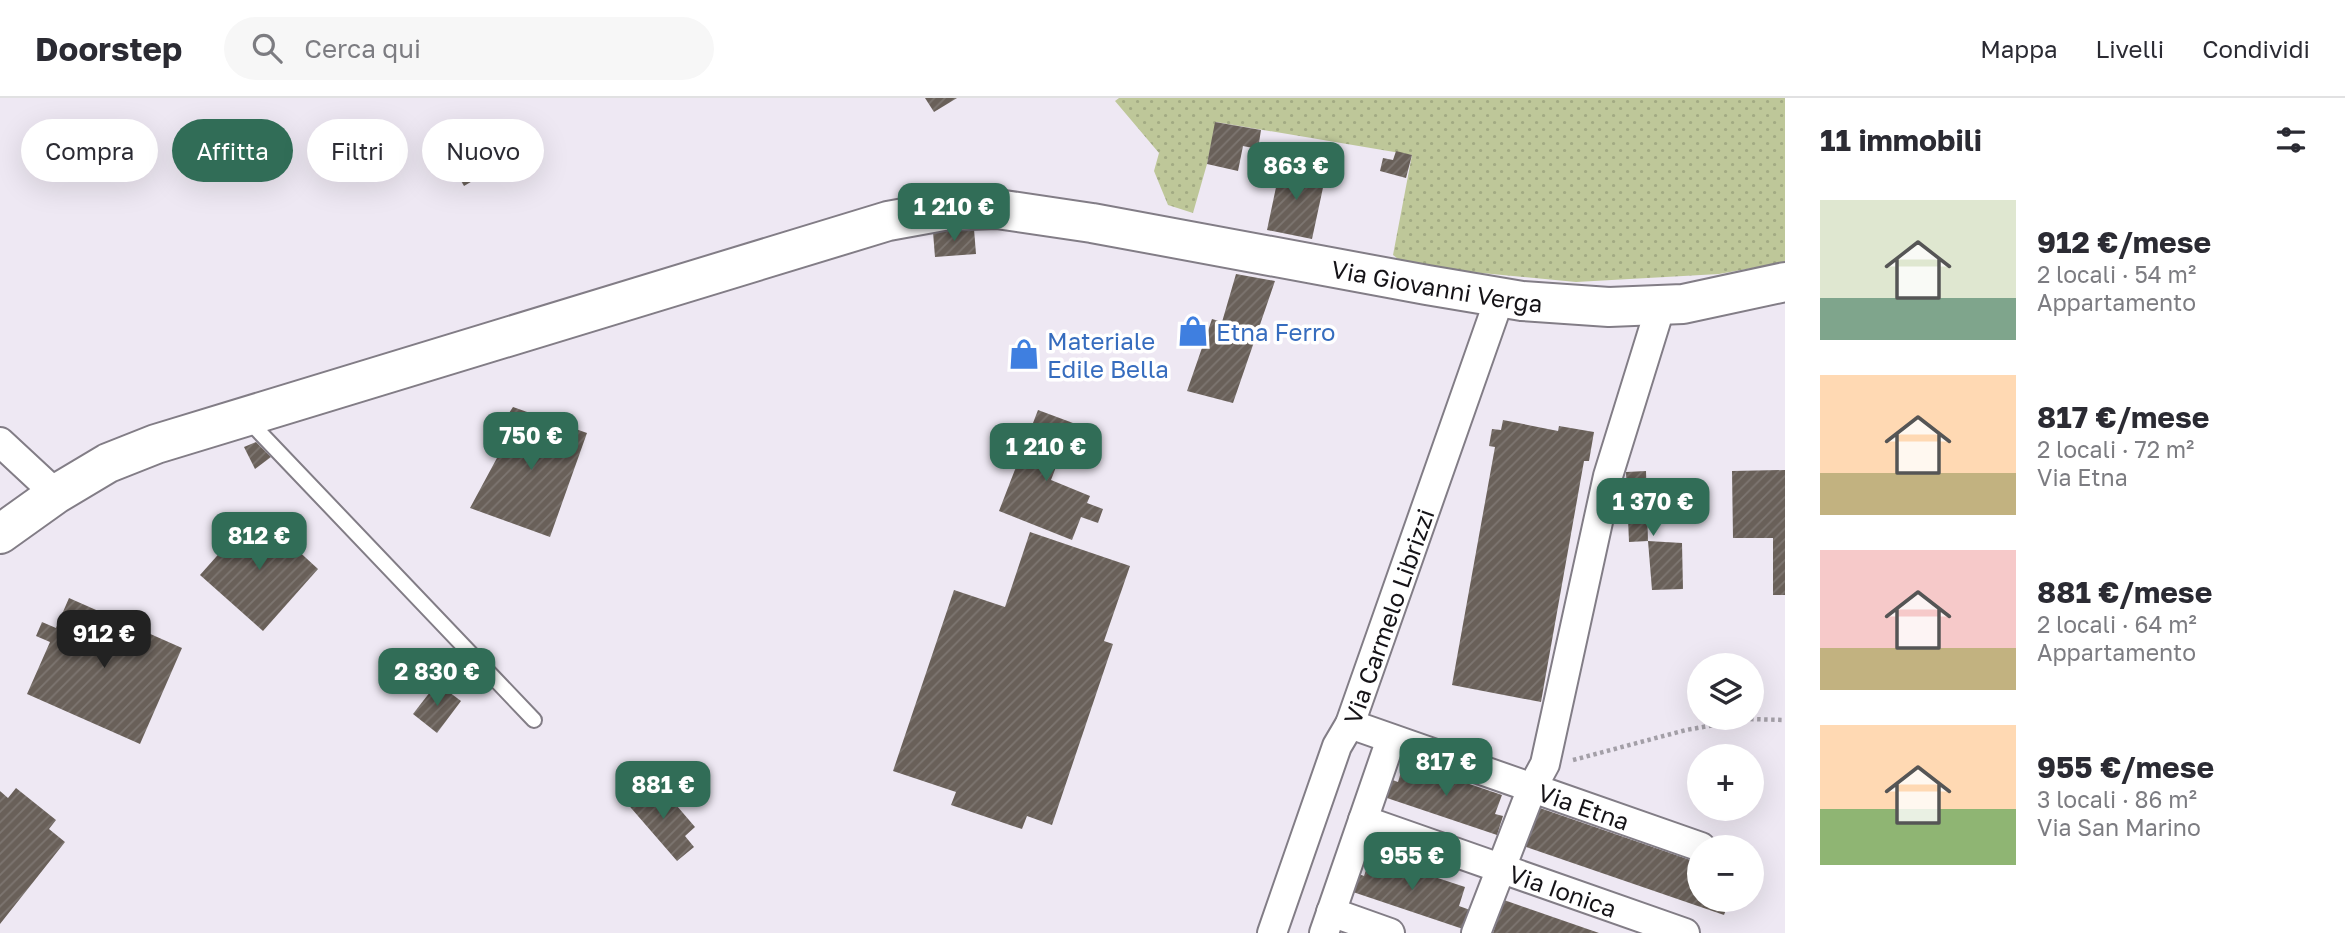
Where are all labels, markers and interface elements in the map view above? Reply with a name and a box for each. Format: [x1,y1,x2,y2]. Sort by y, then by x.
search box [224,17,714,80]
text: Doorstep [35,29,182,68]
icon: search [248,29,286,67]
text: Cerca qui [304,33,421,64]
text: Mappa [1980,34,2057,63]
text: Livelli [2095,34,2164,63]
text: Condividi [2202,34,2310,63]
chip: Compra [21,119,158,182]
chip: Affitta [172,119,293,182]
chip: Filtri [307,119,408,182]
chip: Nuovo [422,119,544,182]
icon: filters [2272,121,2310,159]
text: 11 immobili [1820,122,1982,158]
pin: 863 € [1247,142,1345,202]
text: 863 € [1263,151,1329,179]
pin: 1 210 € [889,184,1019,243]
text: 1 210 € [914,192,994,220]
text: 912 €/mese [2037,224,2211,260]
icon: home [1876,228,1960,312]
street label: Via Giovanni Verga [1329,253,1544,317]
text: 2 locali · 54 m² [2037,260,2196,288]
text: Appartamento [2037,288,2196,316]
shop icon: Etna Ferro [1176,314,1210,348]
place label: Etna Ferro [1216,317,1335,346]
place label: Materiale Edile Bella [1047,326,1169,383]
shop icon: Materiale Edile Bella [1007,337,1041,371]
text: 817 €/mese [2037,399,2210,435]
icon: home [1876,403,1960,487]
pin: 750 € [482,412,580,472]
text: 750 € [499,421,563,449]
pin: 1 210 € [981,424,1111,483]
text: 1 210 € [1006,432,1086,460]
text: 2 locali · 72 m² [2037,435,2194,463]
text: Via Etna [2037,463,2128,491]
pin: 1 370 € [1588,478,1718,538]
text: 1 370 € [1612,487,1694,515]
street label: Via Carmelo Librizzi [1337,504,1439,728]
pin: 812 € [210,512,308,572]
text: 812 € [228,521,290,549]
text: 881 €/mese [2037,574,2212,610]
icon: home [1876,578,1960,662]
pin: 912 € [55,610,153,670]
text: 2 locali · 64 m² [2037,610,2197,638]
text: 912 € [73,619,135,647]
text: Appartamento [2037,638,2196,666]
pin: 2 830 € [372,648,502,708]
map controls [1687,653,1764,912]
button: layers [1687,653,1764,730]
text: 2 830 € [394,657,480,685]
pin: 817 € [1397,738,1495,798]
button: + [1687,744,1764,821]
text: 817 € [1415,747,1477,775]
text: 955 €/mese [2037,749,2214,785]
icon: home [1876,753,1960,837]
pin: 881 € [614,762,712,821]
text: 881 € [631,770,695,798]
street label: Via Etna [1535,777,1634,835]
text: 3 locali · 86 m² [2037,785,2197,813]
text: Via San Marino [2037,813,2201,841]
pin: 955 € [1363,832,1461,892]
button: − [1687,835,1764,912]
text: 955 € [1380,841,1444,869]
street label: Via Ionica [1505,858,1621,922]

